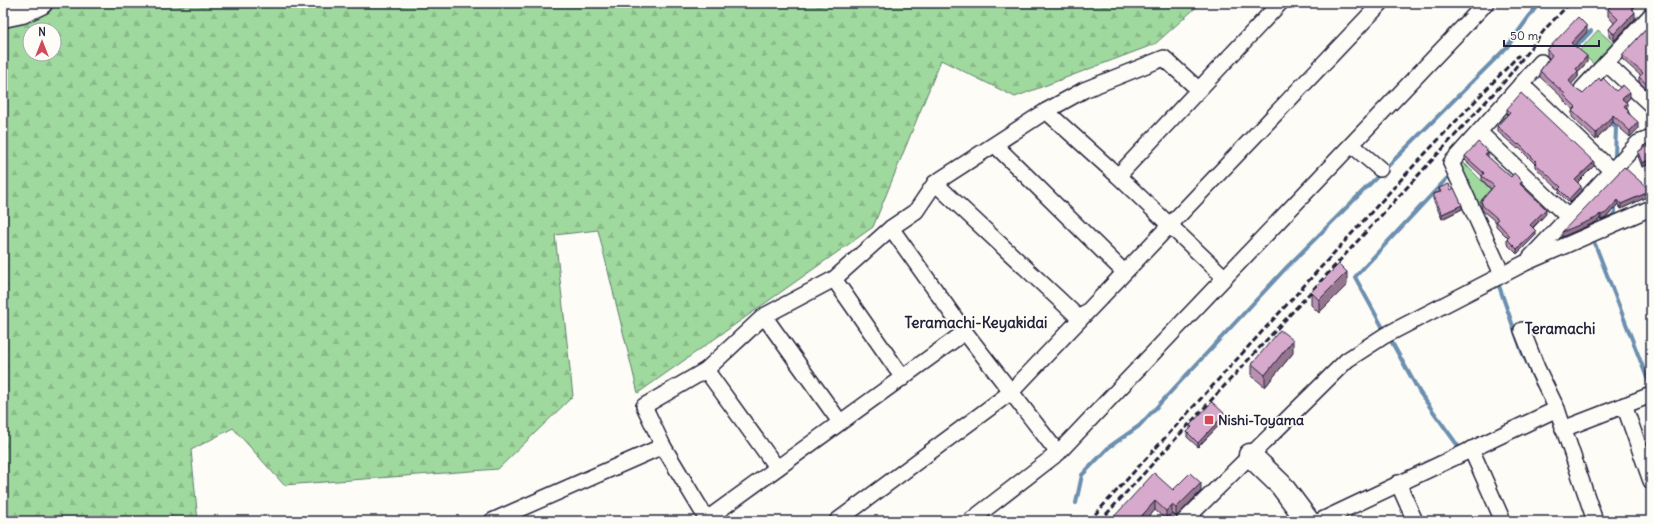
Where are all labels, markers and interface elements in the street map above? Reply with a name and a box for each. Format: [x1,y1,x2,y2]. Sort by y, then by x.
north arrow [22,22,62,62]
scale bar [1504,22,1599,48]
text: N [38,25,46,39]
text: 50 m [1510,28,1539,43]
district label: Teramachi-Keyakidai [905,313,1047,333]
district label: Teramachi [1525,319,1595,338]
place label: Nishi-Toyama [1218,411,1304,429]
marker: Nishi-Toyama [1203,414,1215,426]

